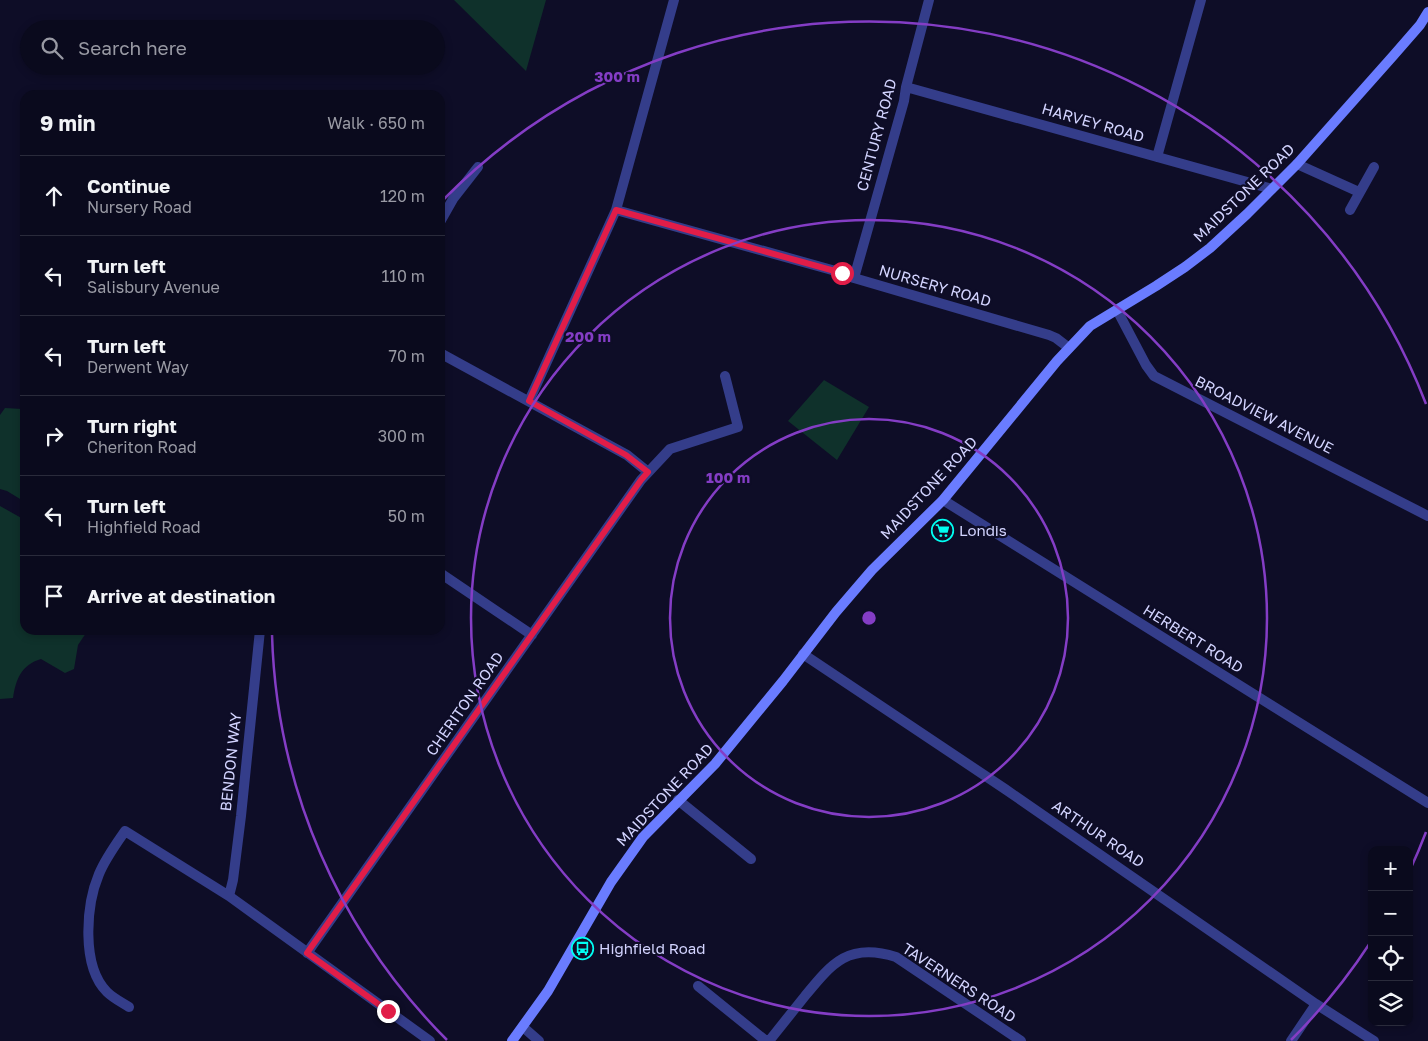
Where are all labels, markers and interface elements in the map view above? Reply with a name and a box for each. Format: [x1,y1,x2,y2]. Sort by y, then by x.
search box [20,20,445,75]
icon: search [38,34,66,62]
text: Search here [78,36,187,59]
text: 300 m [594,67,640,85]
street label: CENTURY ROAD [852,77,900,193]
street label: HARVEY ROAD [1040,99,1147,145]
text: 9 min [40,110,95,136]
text: Walk · 650 m [327,113,425,133]
street label: MAIDSTONE ROAD [1189,139,1298,245]
text: Continue [87,174,170,197]
icon: ahead [40,182,68,210]
text: 120 m [380,186,425,206]
text: Nursery Road [87,197,192,217]
text: Turn left [87,254,166,277]
street label: NURSERY ROAD [877,260,993,310]
icon: left [40,262,68,290]
route start [831,262,854,285]
text: 110 m [381,266,425,286]
text: Salisbury Avenue [87,277,220,297]
text: 200 m [565,327,611,345]
text: Turn left [87,334,166,357]
icon: left [40,342,68,370]
text: 70 m [388,346,425,366]
text: Derwent Way [87,357,189,377]
street label: BROADVIEW AVENUE [1192,371,1337,457]
text: Turn right [87,414,177,437]
icon: right [40,422,68,450]
text: 300 m [378,426,425,446]
street label: MAIDSTONE ROAD [876,432,980,542]
text: Cheriton Road [87,437,197,457]
text: 100 m [706,468,750,486]
text: Turn left [87,494,166,517]
icon: left [40,502,68,530]
text: 50 m [388,506,425,526]
text: Highfield Road [87,517,201,537]
supermarket icon: Londis [931,519,955,543]
place label: Londis [959,521,1007,539]
icon: arrive [40,582,68,610]
text: Arrive at destination [87,584,275,607]
street label: HERBERT ROAD [1140,600,1247,676]
centre of rings [860,609,878,627]
street label: CHERITON ROAD [422,648,507,759]
street label: BENDON WAY [216,711,244,812]
street label: MAIDSTONE ROAD [612,739,716,849]
street label: ARTHUR ROAD [1049,796,1148,871]
map controls [1368,846,1413,1026]
button: + [1368,846,1413,891]
button: − [1368,891,1413,936]
button: locate [1368,936,1413,981]
bus stop icon: Highfield Road [571,937,595,961]
place label: Highfield Road [599,939,705,957]
street label: TAVERNERS ROAD [899,939,1020,1026]
button: layers [1368,981,1413,1026]
route end [377,1000,400,1023]

